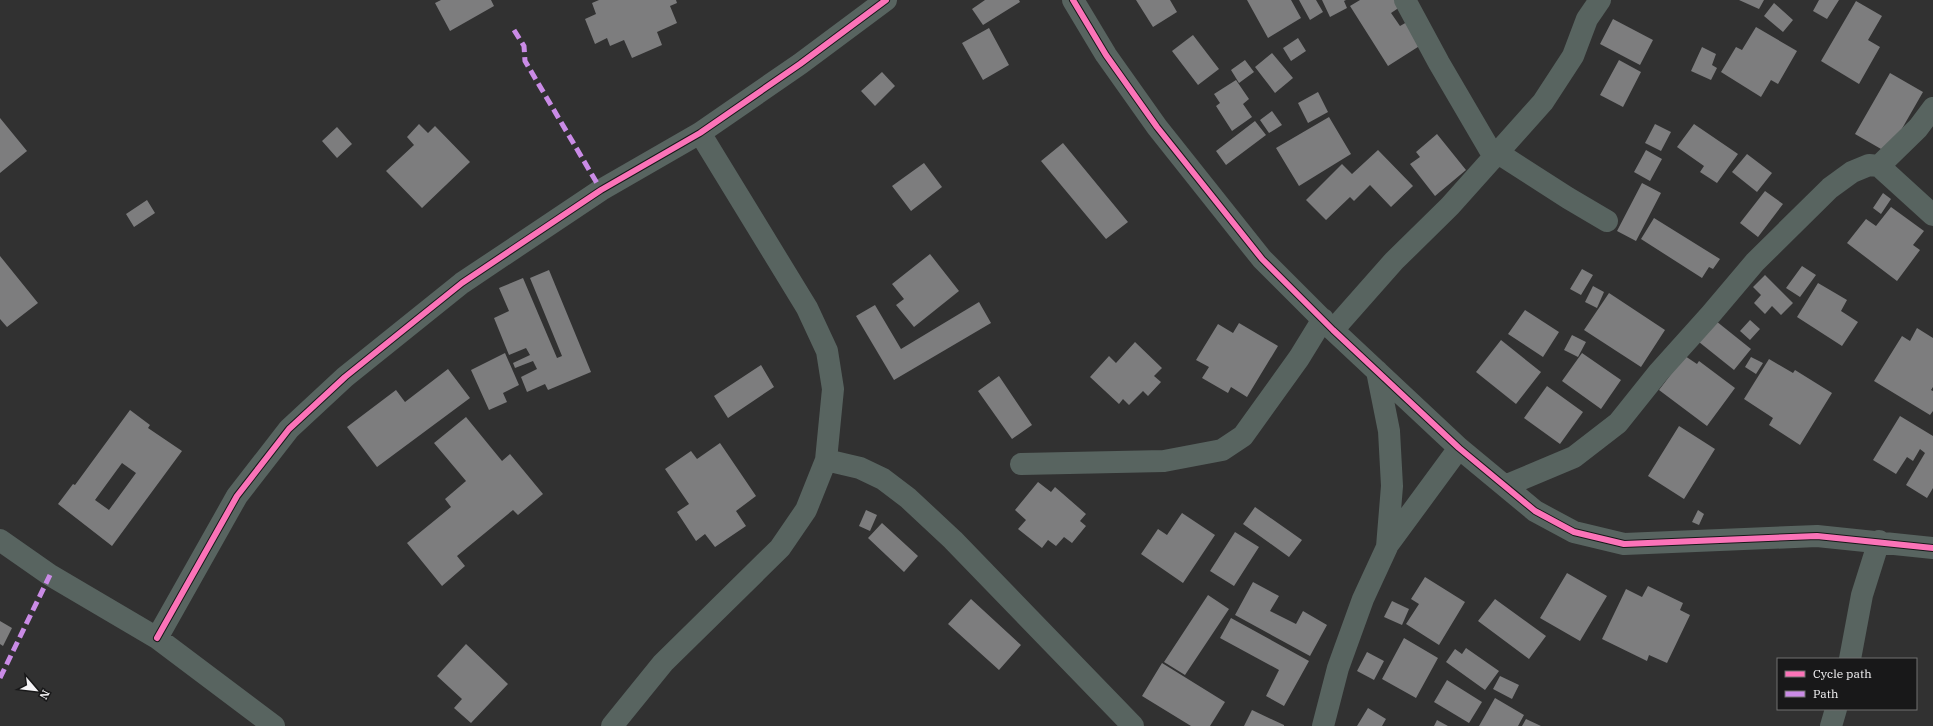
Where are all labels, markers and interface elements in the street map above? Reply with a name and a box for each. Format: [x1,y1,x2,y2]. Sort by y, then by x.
legend [1777,658,1917,710]
text: Cycle path [1813,666,1872,681]
north arrow [16,670,56,710]
text: Path [1813,686,1839,701]
text: N [36,688,53,702]

